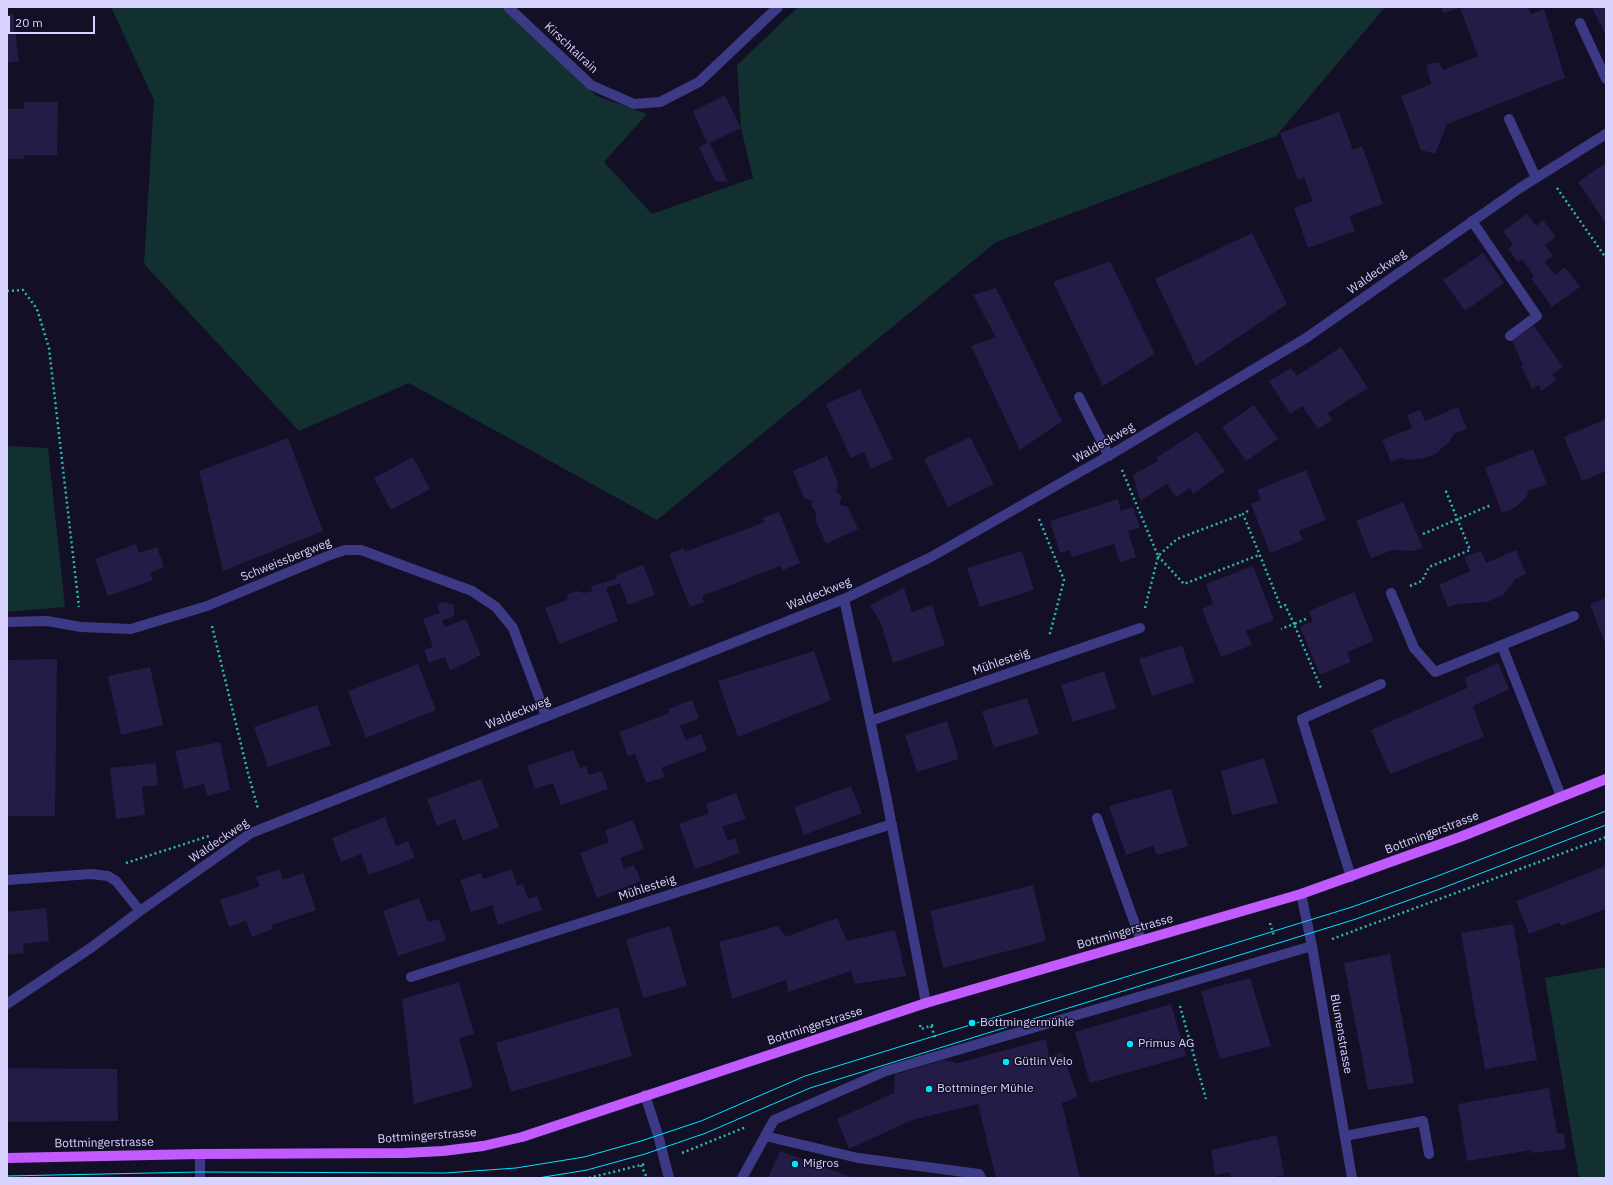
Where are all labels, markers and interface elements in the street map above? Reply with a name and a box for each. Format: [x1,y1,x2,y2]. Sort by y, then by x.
scale bar [10,8,97,34]
text: 20 m [15,15,43,30]
street label: Kirschtalrain [541,19,601,77]
street label: Waldeckweg [1345,247,1409,297]
street label: Waldeckweg [1071,420,1137,466]
street label: Schweissbergweg [239,535,333,585]
street label: Waldeckweg [785,575,853,613]
street label: Mühlesteig [971,646,1031,678]
street label: Waldeckweg [484,694,552,732]
street label: Bottmingerstrasse [1383,808,1481,858]
street label: Waldeckweg [187,816,251,866]
street label: Mühlesteig [617,872,677,904]
street label: Bottmingerstrasse [1075,911,1175,953]
street label: Blumenstrasse [1327,993,1355,1075]
street label: Bottmingerstrasse [766,1004,864,1048]
place label: Bottmingermühle [980,1016,1074,1030]
marker: Bottmingermühle [967,1018,977,1028]
place label: Primus AG [1138,1037,1194,1051]
marker: Primus AG [1125,1039,1135,1049]
place label: Gütlin Velo [1014,1055,1073,1069]
marker: Gütlin Velo [1001,1057,1011,1067]
place label: Bottminger Mühle [937,1082,1033,1096]
marker: Bottminger Mühle [924,1084,934,1094]
street label: Bottmingerstrasse [377,1125,477,1147]
street label: Bottmingerstrasse [54,1135,154,1151]
place label: Migros [803,1157,839,1171]
marker: Migros [790,1159,800,1169]

